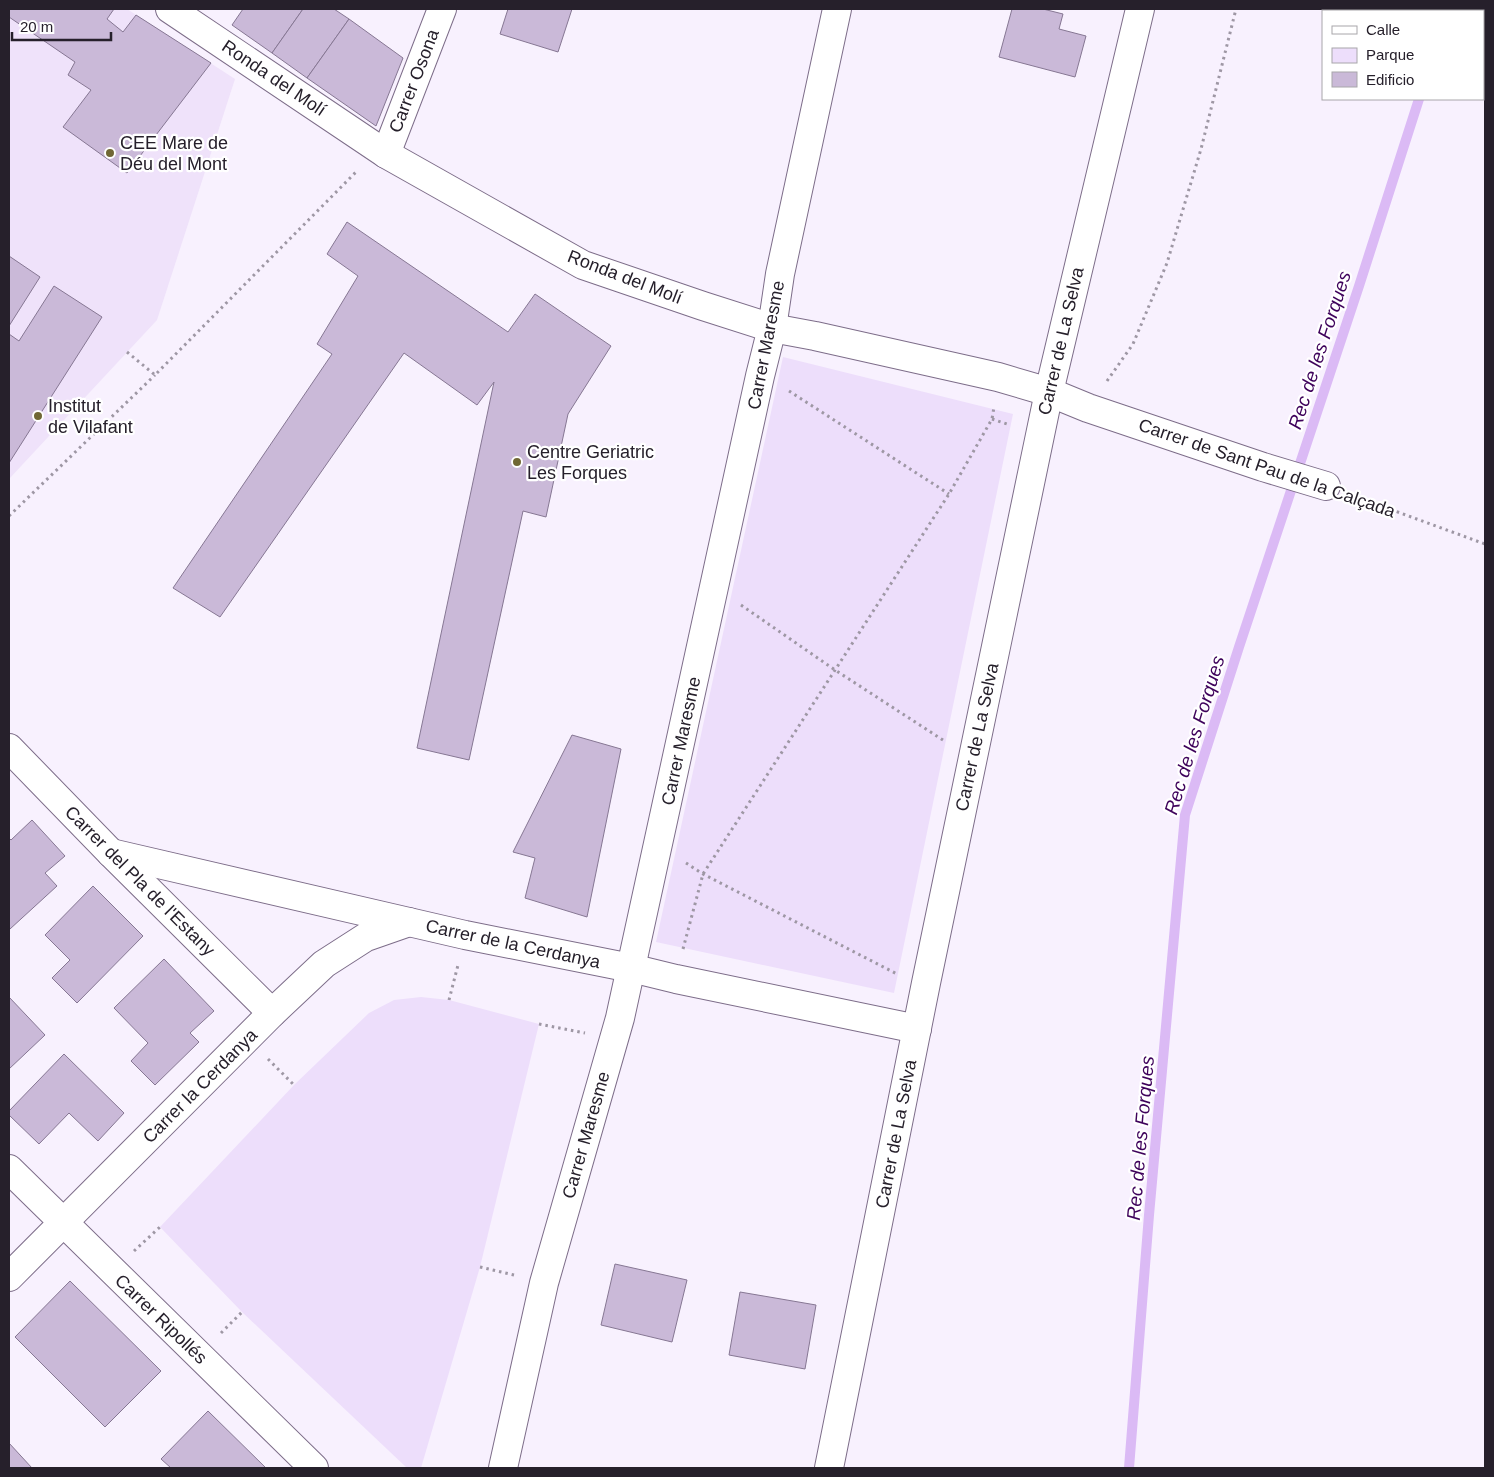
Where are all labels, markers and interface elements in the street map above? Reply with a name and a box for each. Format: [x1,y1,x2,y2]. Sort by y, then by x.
scale bar [12,10,111,42]
legend [1322,10,1484,100]
text: 20 m [20,18,53,35]
text: Calle [1366,21,1400,38]
street label: Carrer Osona [385,26,443,135]
street label: Ronda del Molí [218,36,330,120]
text: Parque [1366,46,1414,63]
text: Edificio [1366,71,1414,88]
place label: CEE Mare de Déu del Mont [120,133,228,174]
marker: CEE Mare de Déu del Mont [104,147,116,159]
street label: Ronda del Molí [565,246,685,308]
street label: Carrer de La Selva [1034,264,1088,417]
water label: Rec de les Forques [1284,268,1355,432]
street label: Carrer Maresme [744,279,788,411]
place label: Institut de Vilafant [48,396,133,437]
marker: Institut de Vilafant [32,410,44,422]
street label: Carrer de Sant Pau de la Calçada [1136,415,1399,522]
place label: Centre Geriatric Les Forques [527,442,654,483]
marker: Centre Geriatric Les Forques [511,456,523,468]
water label: Rec de les Forques [1160,653,1229,817]
street label: Carrer de La Selva [952,660,1003,813]
street label: Carrer Maresme [658,675,704,807]
street label: Carrer del Pla de l'Estany [61,802,219,960]
street label: Carrer de la Cerdanya [424,916,603,972]
street label: Carrer la Cerdanya [139,1024,262,1147]
water label: Rec de les Forques [1123,1055,1158,1221]
street label: Carrer de La Selva [872,1057,920,1210]
street label: Carrer Maresme [558,1069,614,1201]
street label: Carrer Ripollés [111,1270,211,1368]

